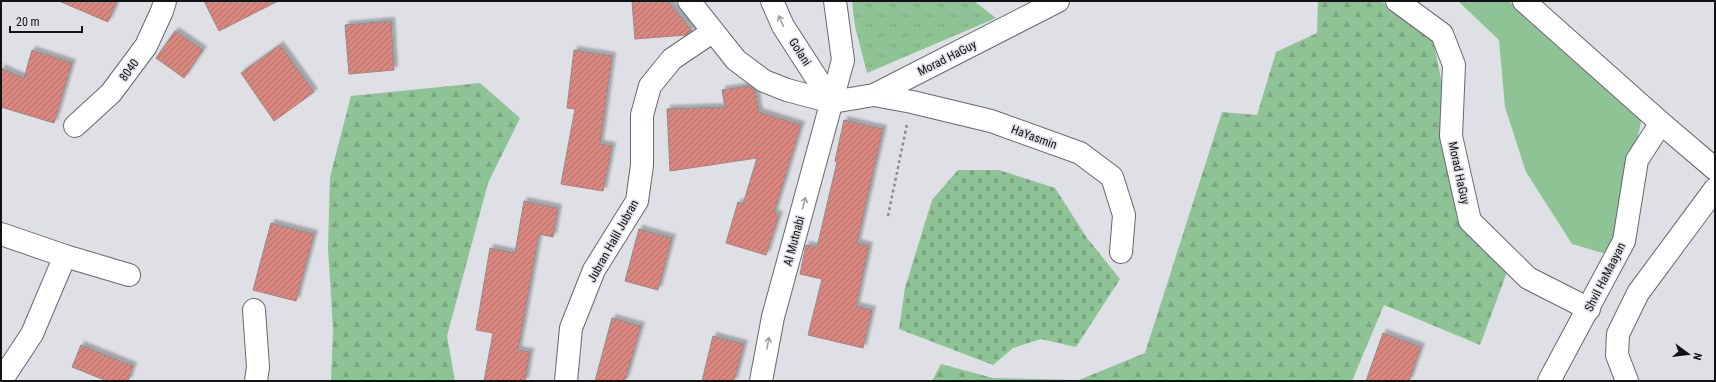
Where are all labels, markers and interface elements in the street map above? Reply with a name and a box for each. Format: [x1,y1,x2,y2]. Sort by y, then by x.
scale bar [10,8,82,34]
text: 20 m [16,15,40,29]
one-way arrow [777,16,784,28]
street label: Golani [786,36,814,68]
street label: Morad HaGuy [915,37,979,79]
street label: 8040 [116,56,142,84]
street label: HaYasmin [1009,122,1059,152]
street label: Morad HaGuy [1445,140,1473,206]
street label: Jubran Halil Jubran [585,197,642,285]
one-way arrow [801,197,808,210]
street label: Al Mutnabi [781,215,807,267]
street label: Shvil HaMaayan [1582,240,1628,314]
north arrow [1668,334,1708,374]
one-way arrow [764,337,772,350]
text: N [1690,352,1704,362]

